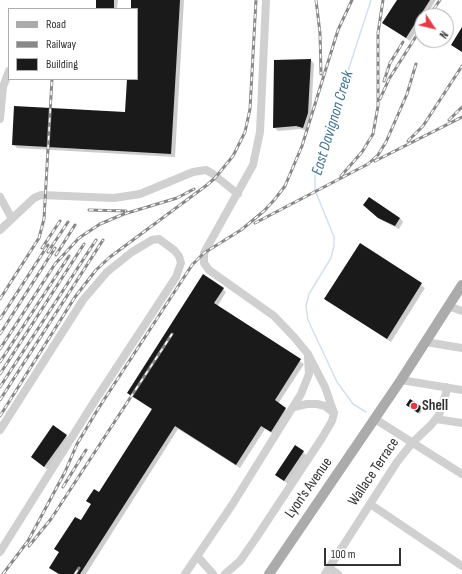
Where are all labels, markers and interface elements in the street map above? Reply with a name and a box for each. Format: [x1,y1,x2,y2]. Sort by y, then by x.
legend [8,8,138,80]
north arrow [414,8,454,48]
text: Road [46,17,66,32]
text: N [436,28,450,41]
text: Railway [46,37,76,52]
text: Building [46,57,78,72]
water label: East Davignon Creek [308,68,358,178]
place label: Shell [422,397,448,415]
marker: Shell [409,401,419,411]
street label: Wallace Terrace [345,435,403,509]
street label: Lyon's Avenue [282,454,336,522]
scale bar [326,540,403,566]
text: 100 m [331,547,356,562]

